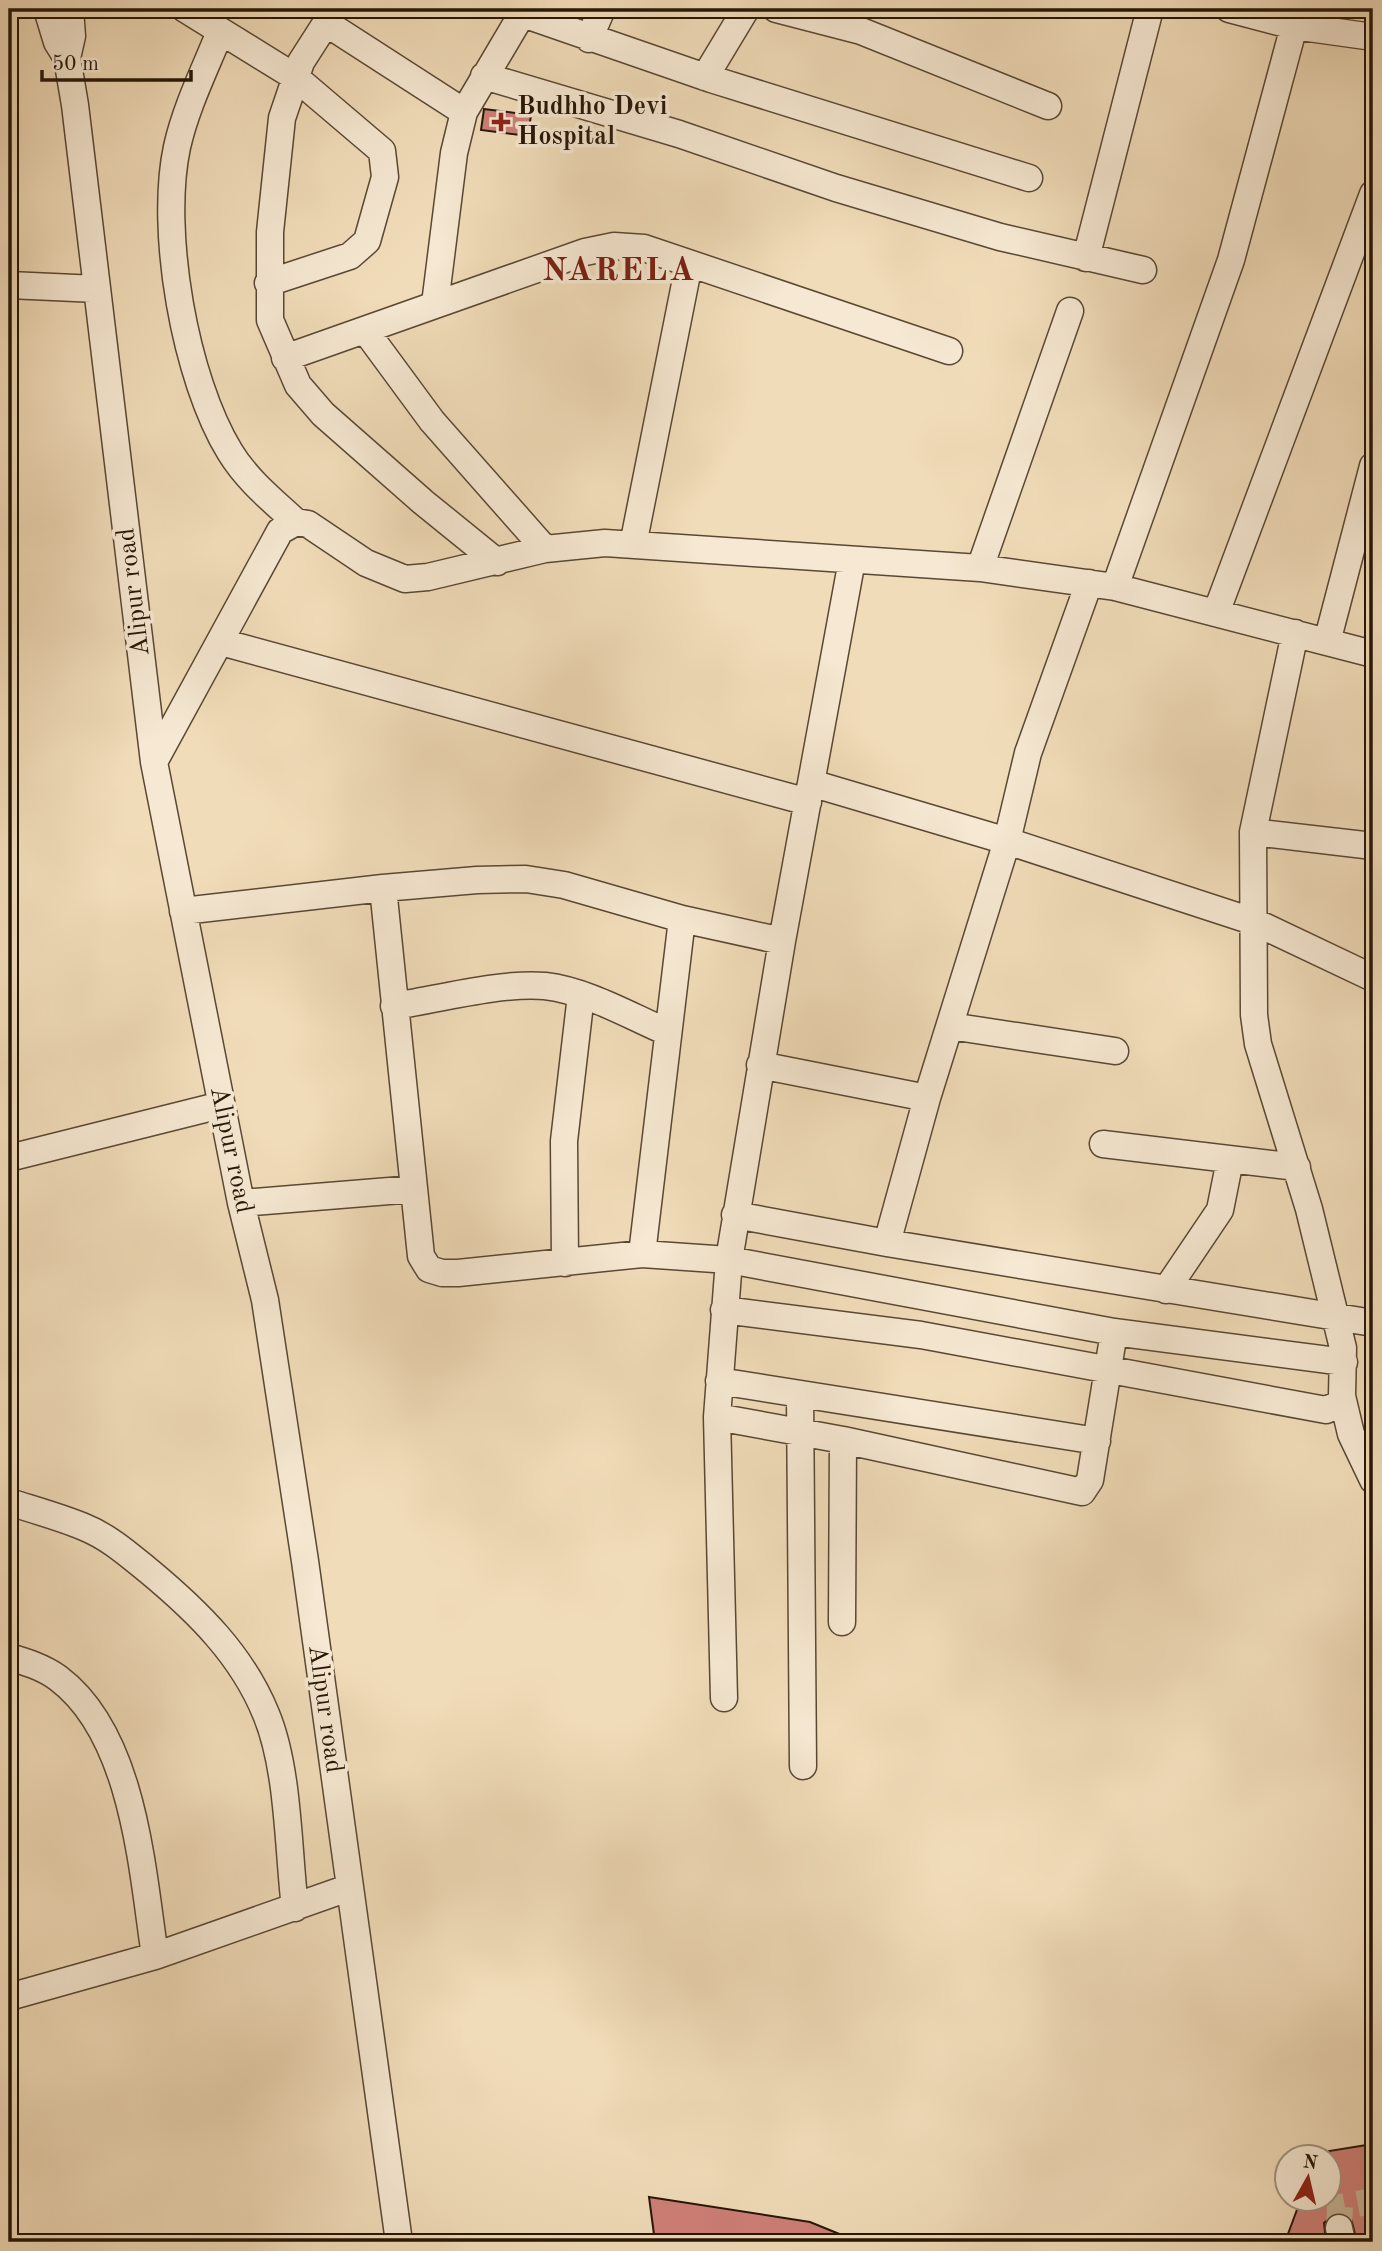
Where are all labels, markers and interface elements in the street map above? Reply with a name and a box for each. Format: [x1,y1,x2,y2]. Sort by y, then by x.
scale bar [42,38,191,82]
text: 50 m [52,54,99,75]
place label: Budhho Devi Hospital [517,94,667,150]
marker: Budhho Devi Hospital [491,112,511,132]
district label: NARELA [542,255,696,288]
street label: Alipur road [113,526,155,658]
street label: Alipur road [205,1084,257,1216]
street label: Alipur road [303,1643,347,1775]
north arrow [1274,2142,1344,2212]
text: N [1302,2153,1319,2174]

